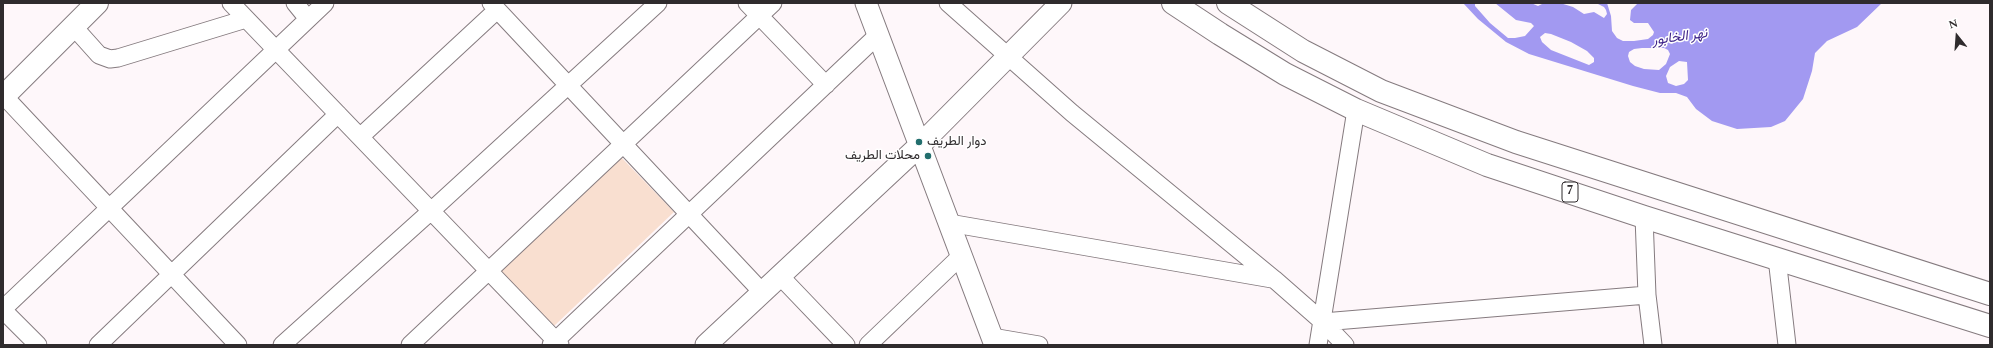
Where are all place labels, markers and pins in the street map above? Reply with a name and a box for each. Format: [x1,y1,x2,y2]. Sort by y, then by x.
place label: دوار الطريف [927,134,986,150]
marker: دوار الطريف [914,137,924,147]
place label: محلات الطريف [845,148,920,164]
marker: محلات الطريف [923,151,933,161]

